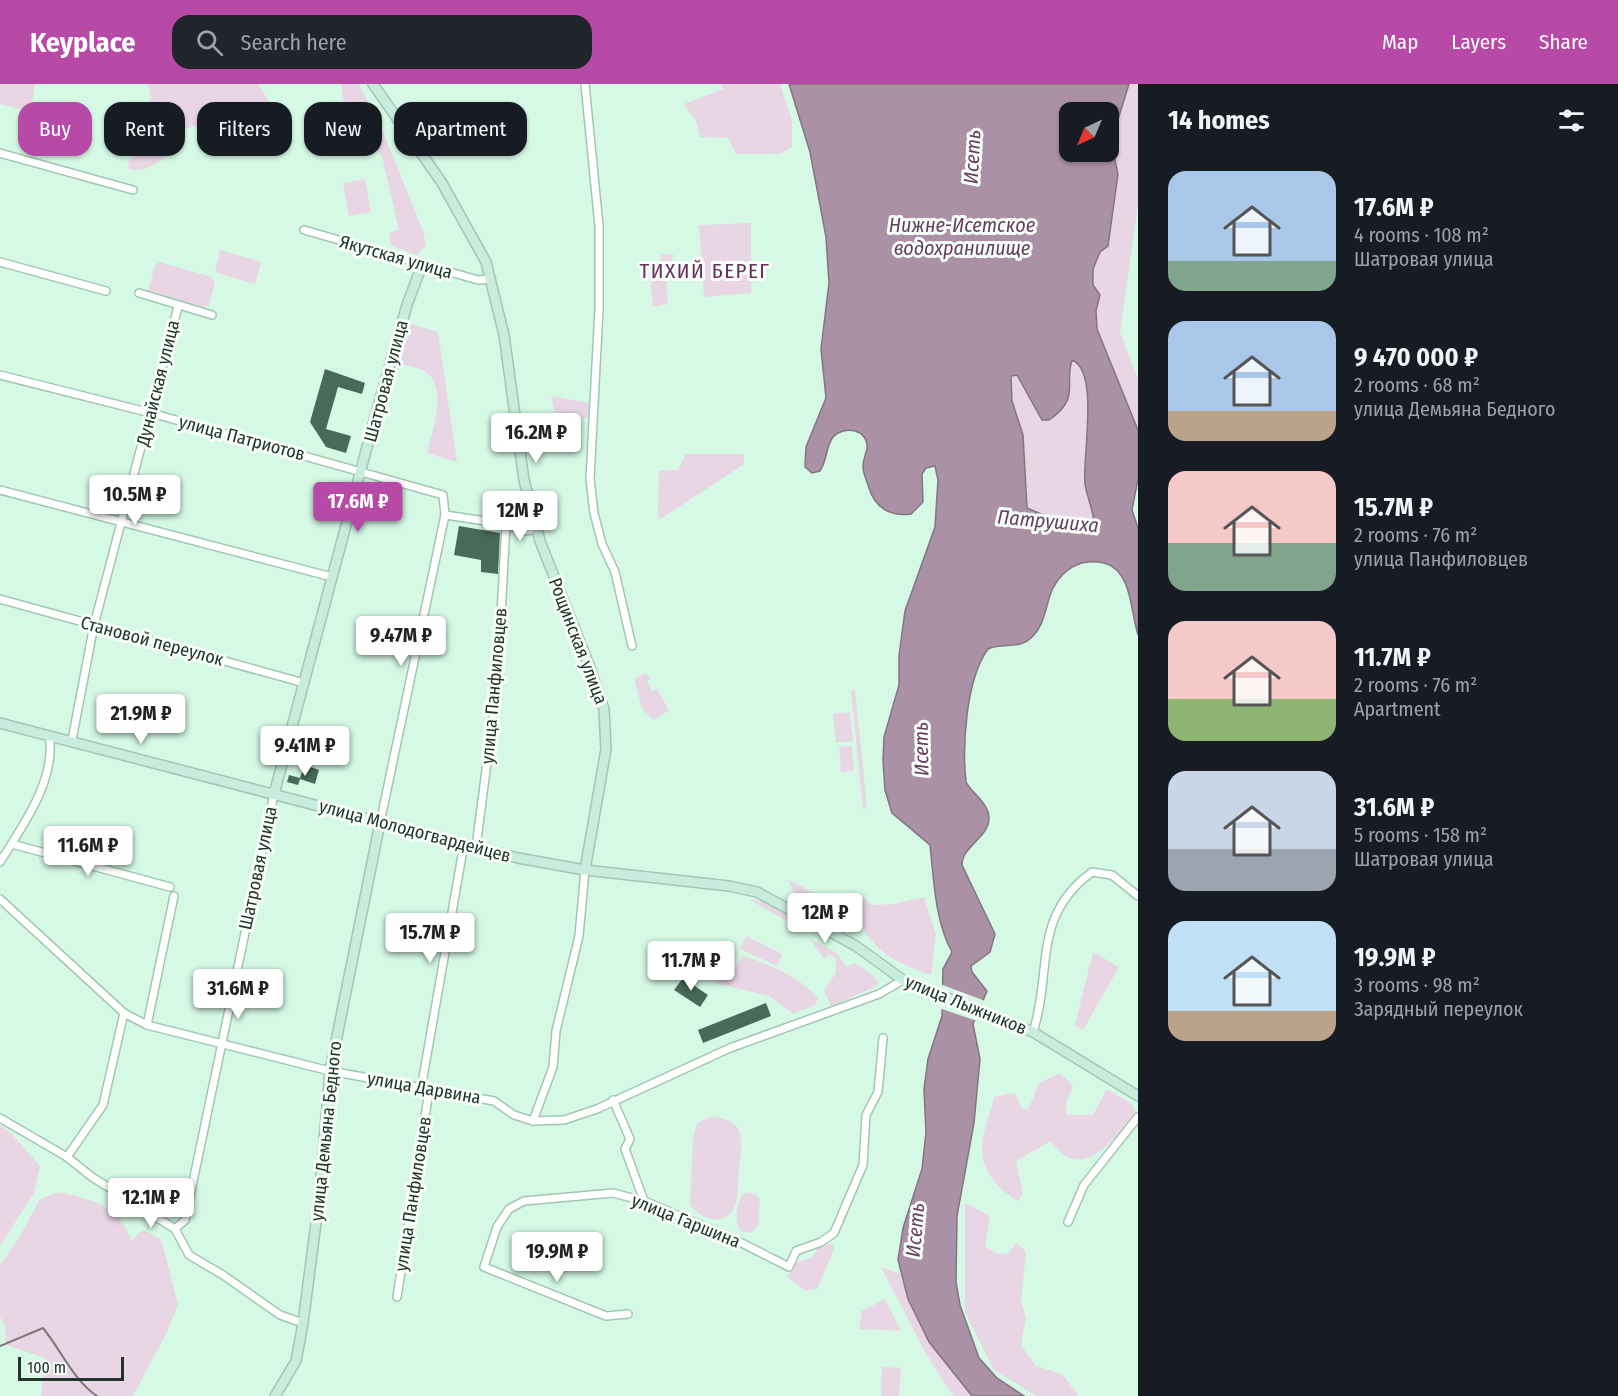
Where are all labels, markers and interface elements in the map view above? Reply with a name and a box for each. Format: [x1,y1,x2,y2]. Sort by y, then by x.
search box [172,15,592,69]
text: Keyplace [30,26,136,59]
icon: search [193,26,226,59]
text: Search here [241,29,347,56]
text: Map [1382,29,1418,55]
text: Layers [1451,29,1506,55]
text: Share [1539,29,1588,55]
chip: Buy [18,102,92,156]
chip: Rent [104,102,185,156]
chip: Filters [197,102,292,156]
chip: New [304,102,382,156]
chip: Apartment [394,102,527,156]
north arrow [1059,102,1119,162]
map controls [1059,102,1119,162]
icon: filters [1555,104,1588,137]
text: 14 homes [1168,105,1270,136]
water label: Исеть [959,129,985,185]
text: 17.6M ₽ [1354,192,1434,223]
icon: home [1216,195,1288,267]
water label: Нижне-Исетское водохранилище [889,213,1036,260]
text: 4 rooms · 108 m² [1354,223,1489,247]
street label: Якутская улица [337,230,455,284]
text: Шатровая улица [1354,247,1494,271]
district label: ТИХИЙ БЕРЕГ [639,258,771,284]
street label: Шатровая улица [359,317,413,445]
street label: Дунайская улица [131,318,184,449]
text: 9 470 000 ₽ [1354,342,1478,373]
icon: home [1216,345,1288,417]
text: 2 rooms · 68 m² [1354,373,1480,397]
text: улица Демьяна Бедного [1354,397,1555,421]
street label: улица Патриотов [177,411,307,465]
pin: 16.2M ₽ [481,413,591,464]
text: 16.2M ₽ [505,420,567,444]
pin: 10.5M ₽ [80,475,190,526]
text: 10.5M ₽ [103,482,167,506]
pin: 17.6M ₽ [303,482,413,533]
text: 17.6M ₽ [327,489,389,513]
pin: 12M ₽ [478,491,562,542]
text: 15.7M ₽ [1354,492,1433,523]
icon: home [1216,495,1288,567]
text: 12M ₽ [496,498,544,522]
water label: Патрушиха [996,505,1100,537]
text: 2 rooms · 76 m² [1354,523,1477,547]
text: улица Панфиловцев [1354,547,1528,571]
street label: Рощинская улица [544,575,612,707]
street label: улица Панфиловцев [476,607,512,765]
street label: Становой переулок [78,611,226,671]
pin: 9.47M ₽ [346,616,456,667]
text: 9.47M ₽ [370,623,432,647]
text: 11.7M ₽ [1354,642,1431,673]
icon: home [1216,645,1288,717]
text: 2 rooms · 76 m² [1354,673,1477,697]
pin: 21.9M ₽ [86,694,196,745]
text: Apartment [1354,697,1441,721]
text: 21.9M ₽ [110,701,172,725]
water label: Исеть [909,722,933,776]
pin: 9.41M ₽ [250,726,360,777]
text: 9.41M ₽ [274,733,336,757]
text: 31.6M ₽ [1354,792,1434,823]
street label: улица Молодогвардейцев [317,795,513,867]
icon: home [1216,795,1288,867]
street label: Шатровая улица [234,804,282,932]
text: 5 rooms · 158 m² [1354,823,1487,847]
pin: 11.6M ₽ [33,826,143,877]
text: 11.6M ₽ [58,833,118,857]
text: Шатровая улица [1354,847,1494,871]
pin: 12M ₽ [783,893,867,944]
text: 12M ₽ [801,900,849,924]
pin: 15.7M ₽ [375,913,485,964]
text: 15.7M ₽ [400,920,460,944]
pin: 11.7M ₽ [636,941,746,992]
text: 19.9M ₽ [1354,942,1435,973]
icon: home [1216,945,1288,1017]
text: 11.7M ₽ [661,948,721,972]
pin: 31.6M ₽ [183,969,293,1020]
street label: улица Лыжников [902,971,1030,1039]
text: 3 rooms · 98 m² [1354,973,1480,997]
text: 31.6M ₽ [207,976,269,1000]
text: Зарядный переулок [1354,997,1523,1021]
street label: улица Демьяна Бедного [306,1040,346,1222]
street label: улица Дарвина [366,1067,483,1109]
street label: улица Панфиловцев [390,1115,436,1273]
pin: 12.1M ₽ [96,1178,206,1229]
text: 12.1M ₽ [122,1185,180,1209]
street label: улица Гаршина [628,1189,744,1253]
water label: Исеть [901,1202,929,1258]
pin: 19.9M ₽ [502,1232,612,1283]
text: 19.9M ₽ [526,1239,588,1263]
scale bar [18,1354,124,1382]
text: 100 m [27,1358,66,1377]

